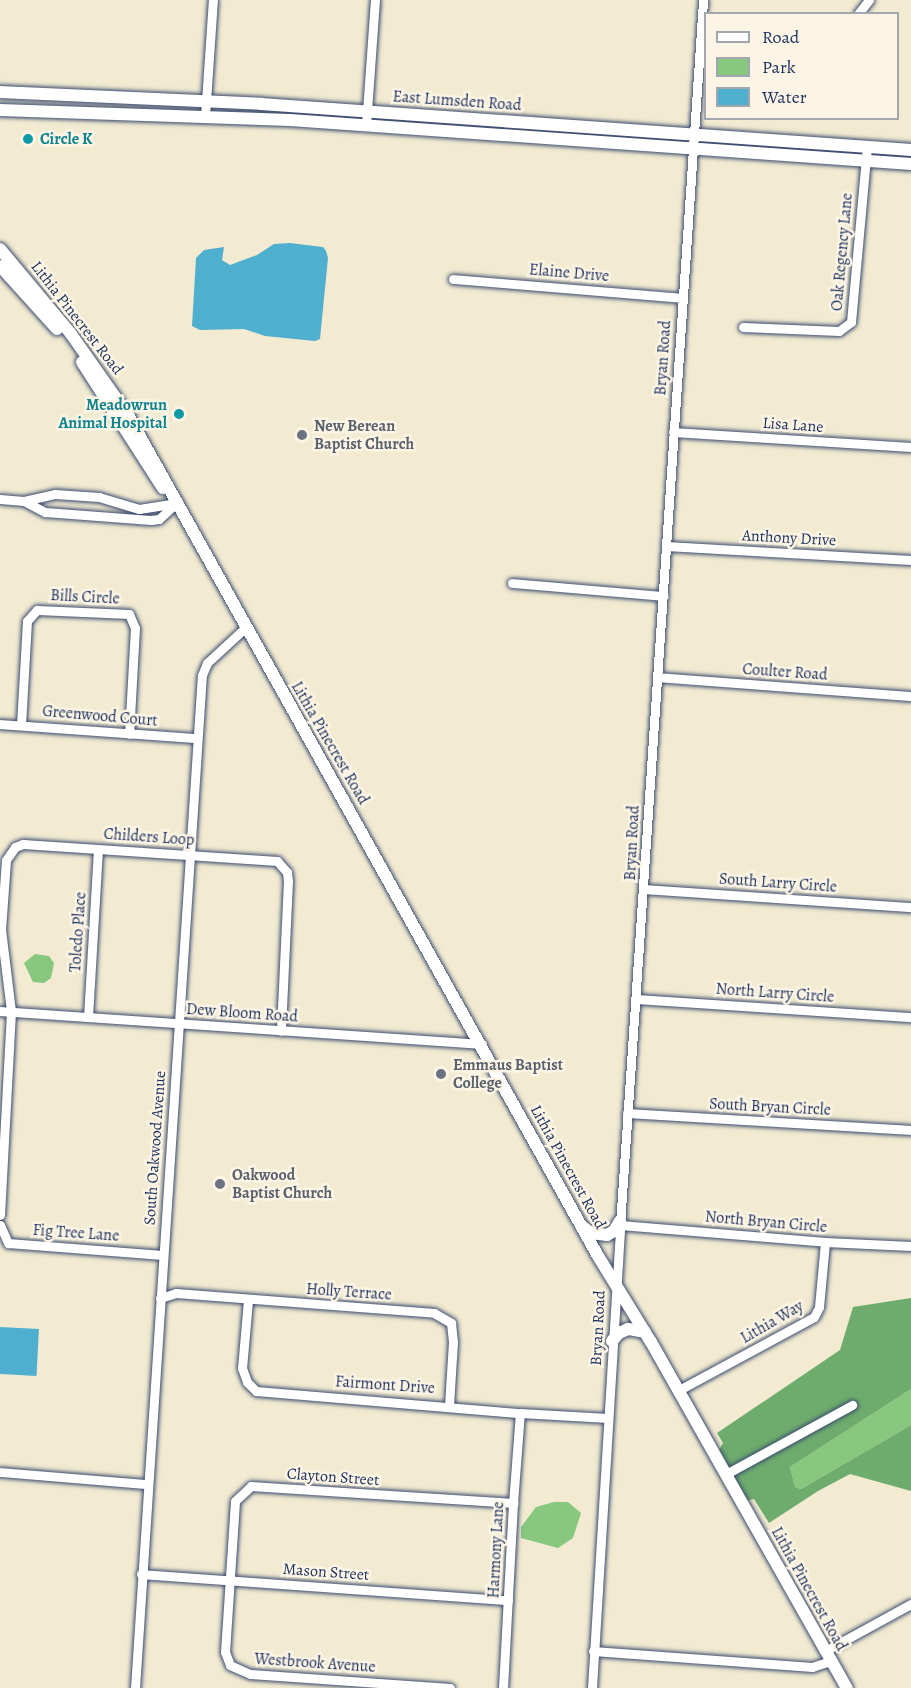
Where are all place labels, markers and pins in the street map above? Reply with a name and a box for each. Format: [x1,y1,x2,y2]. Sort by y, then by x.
place label: Circle K [40,129,92,149]
marker: Circle K [21,132,35,146]
place label: Meadowrun Animal Hospital [59,395,167,433]
marker: Meadowrun Animal Hospital [172,407,186,421]
place label: New Berean Baptist Church [314,416,414,454]
marker: New Berean Baptist Church [295,428,309,442]
place label: Emmaus Baptist College [453,1055,563,1093]
marker: Emmaus Baptist College [434,1067,448,1081]
place label: Oakwood Baptist Church [232,1165,332,1203]
marker: Oakwood Baptist Church [213,1177,227,1191]

